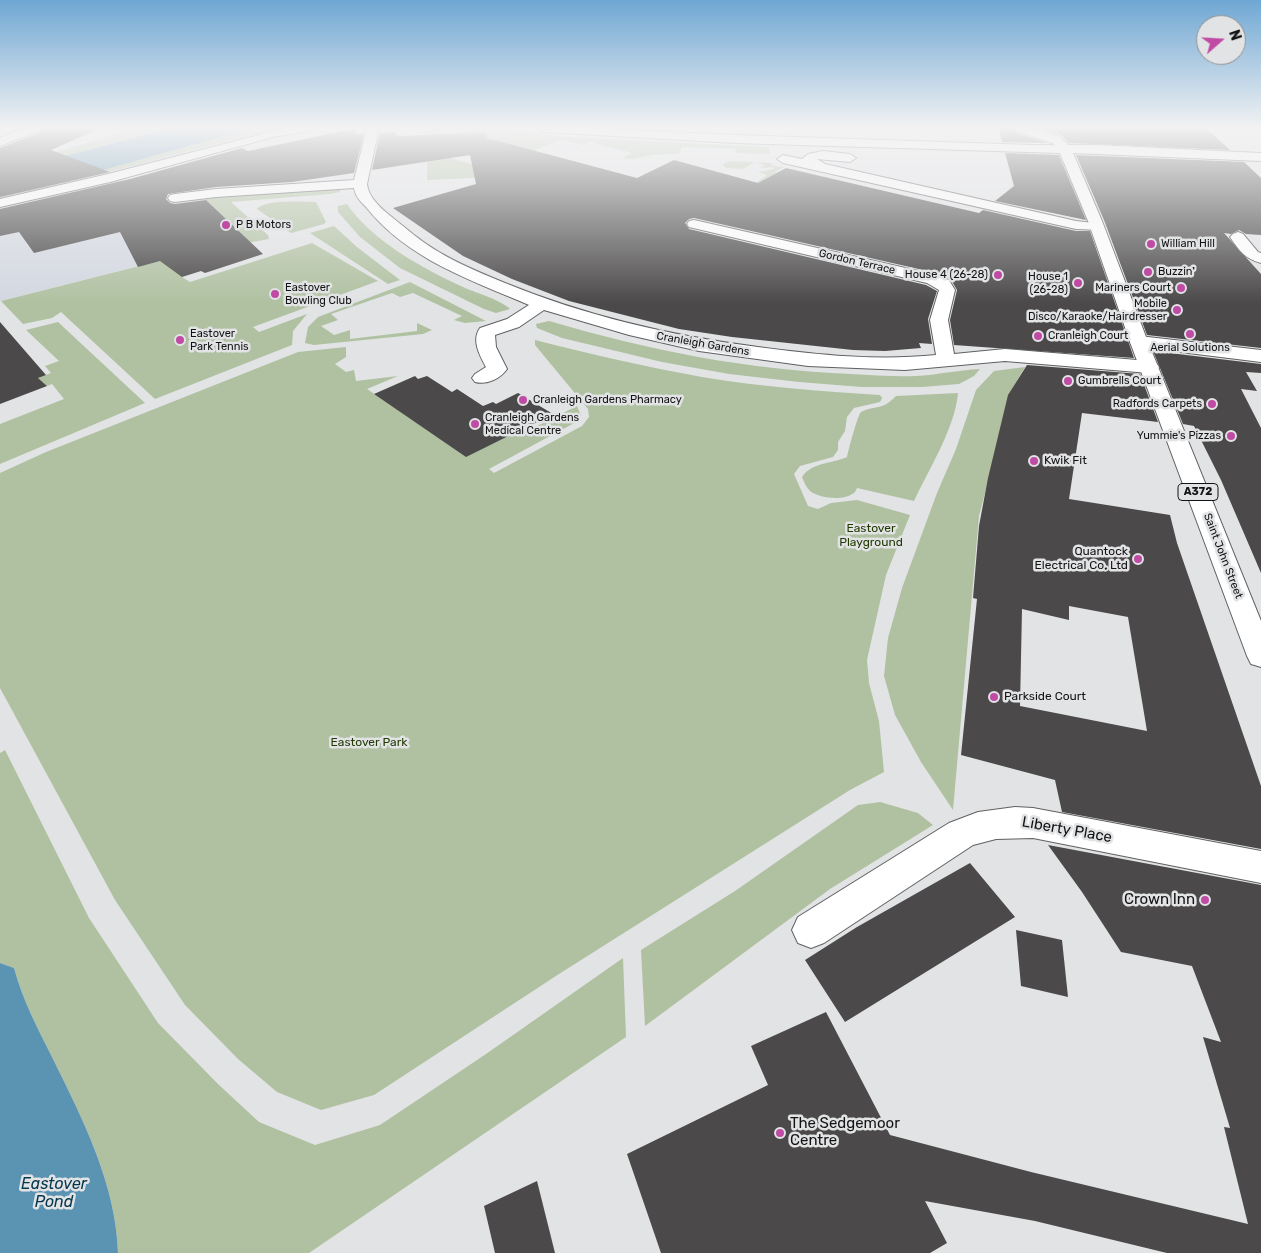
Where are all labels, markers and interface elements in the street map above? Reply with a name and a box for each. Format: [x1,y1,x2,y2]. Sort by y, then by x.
north arrow [1196,15,1246,65]
text: N [1225,28,1244,43]
place label: P B Motors [236,218,291,232]
marker: P B Motors [220,219,232,231]
place label: William Hill [1161,237,1215,251]
marker: William Hill [1145,238,1157,250]
street label: Gordon Terrace [817,247,897,277]
place label: Buzzin' [1158,265,1195,279]
marker: Buzzin' [1142,266,1154,278]
place label: House 4 (26-28) [905,268,988,282]
marker: House 4 (26-28) [992,269,1004,281]
place label: House 1 (26-28) [1028,270,1068,296]
marker: House 1 (26-28) [1072,277,1084,289]
place label: Eastover Bowling Club [285,281,352,307]
place label: Mariners Court [1095,281,1171,295]
marker: Mariners Court [1175,282,1187,294]
marker: Eastover Bowling Club [269,288,281,300]
place label: Mobile Disco/Karaoke/Hairdresser [1028,297,1167,323]
marker: Mobile Disco/Karaoke/Hairdresser [1171,304,1183,316]
place label: Eastover Park Tennis [190,327,249,353]
marker: Aerial Solutions [1184,328,1196,340]
street label: Cranleigh Gardens [655,329,751,359]
place label: Cranleigh Court [1048,329,1128,343]
marker: Cranleigh Court [1032,330,1044,342]
marker: Eastover Park Tennis [174,334,186,346]
place label: Aerial Solutions [1150,341,1230,355]
place label: Gumbrells Court [1078,374,1161,388]
marker: Gumbrells Court [1062,375,1074,387]
place label: Cranleigh Gardens Pharmacy [533,393,682,407]
marker: Cranleigh Gardens Pharmacy [517,394,529,406]
place label: Radfords Carpets [1113,397,1202,411]
marker: Radfords Carpets [1206,398,1218,410]
place label: Cranleigh Gardens Medical Centre [485,411,579,437]
marker: Cranleigh Gardens Medical Centre [469,418,481,430]
place label: Yummie's Pizzas [1137,429,1221,443]
marker: Yummie's Pizzas [1225,430,1237,442]
place label: Kwik Fit [1044,454,1087,468]
marker: Kwik Fit [1028,455,1040,467]
road number: A372 [1178,484,1218,501]
street label: Saint John Street [1201,511,1245,601]
park label: Eastover Playground [839,522,903,550]
place label: Quantock Electrical Co. Ltd [1034,545,1128,573]
marker: Quantock Electrical Co. Ltd [1132,553,1144,565]
place label: Parkside Court [1004,690,1086,704]
marker: Parkside Court [988,691,1000,703]
park label: Eastover Park [331,736,407,750]
street label: Liberty Place [1021,813,1113,847]
place label: Crown Inn [1124,891,1195,909]
marker: Crown Inn [1199,894,1211,906]
place label: The Sedgemoor Centre [790,1115,900,1150]
marker: The Sedgemoor Centre [774,1127,786,1139]
water label: Eastover Pond [21,1174,87,1212]

